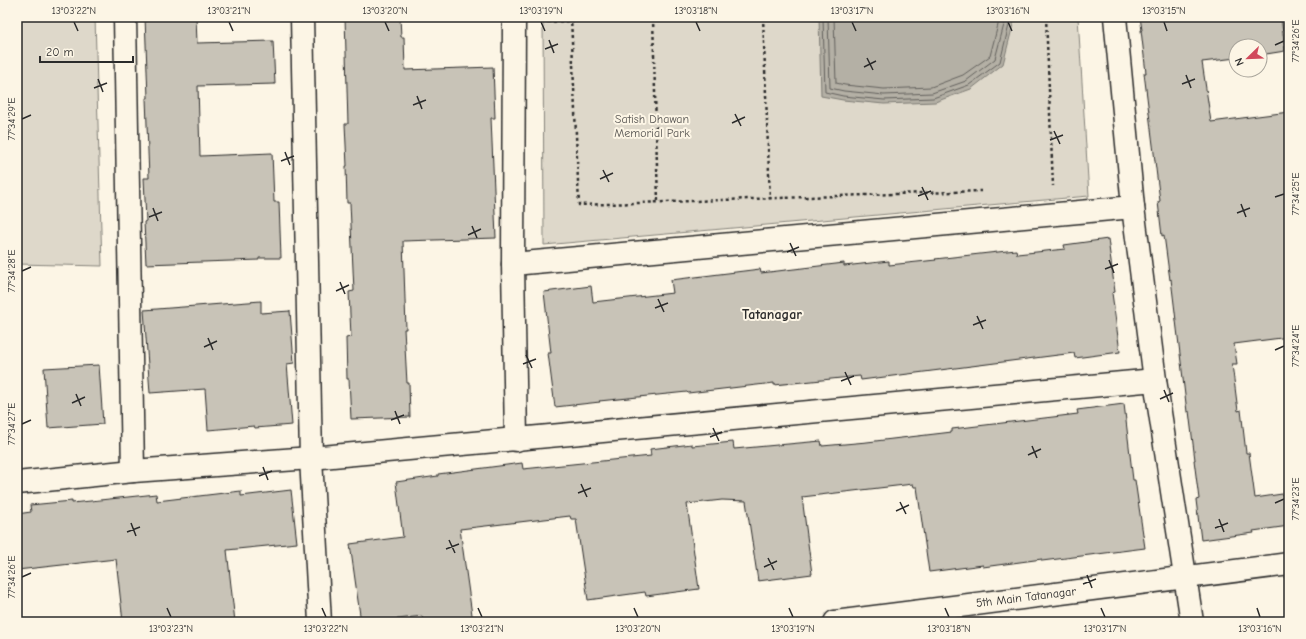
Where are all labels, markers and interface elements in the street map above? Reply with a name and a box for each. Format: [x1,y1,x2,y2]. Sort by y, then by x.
text: 13°03'22"N [52,5,96,17]
text: 13°03'21"N [207,5,251,17]
text: 13°03'20"N [362,5,408,17]
text: 13°03'19"N [519,5,563,17]
text: 13°03'18"N [674,5,718,17]
text: 13°03'17"N [831,5,873,17]
text: 13°03'16"N [986,5,1030,17]
text: 13°03'15"N [1142,5,1186,17]
text: 77°34'26"E [1290,19,1302,63]
scale bar [40,38,133,64]
north arrow [1228,38,1268,78]
text: 20 m [46,45,74,59]
text: N [1232,56,1247,68]
text: 77°34'29"E [6,97,18,141]
park label: Satish Dhawan Memorial Park [614,112,690,140]
text: 77°34'25"E [1290,172,1302,216]
text: 77°34'28"E [6,250,18,292]
district label: Tatanagar [742,306,802,323]
text: 77°34'24"E [1290,325,1302,367]
text: 77°34'27"E [6,403,18,445]
text: 77°34'23"E [1290,478,1302,520]
text: 77°34'26"E [6,555,18,599]
street label: 5th Main Tatanagar [975,584,1077,610]
text: 13°03'23"N [149,623,193,635]
text: 13°03'22"N [304,623,348,635]
text: 13°03'21"N [460,623,504,635]
text: 13°03'20"N [615,623,661,635]
text: 13°03'19"N [771,623,815,635]
text: 13°03'18"N [927,623,971,635]
text: 13°03'17"N [1084,623,1126,635]
text: 13°03'16"N [1238,623,1282,635]

